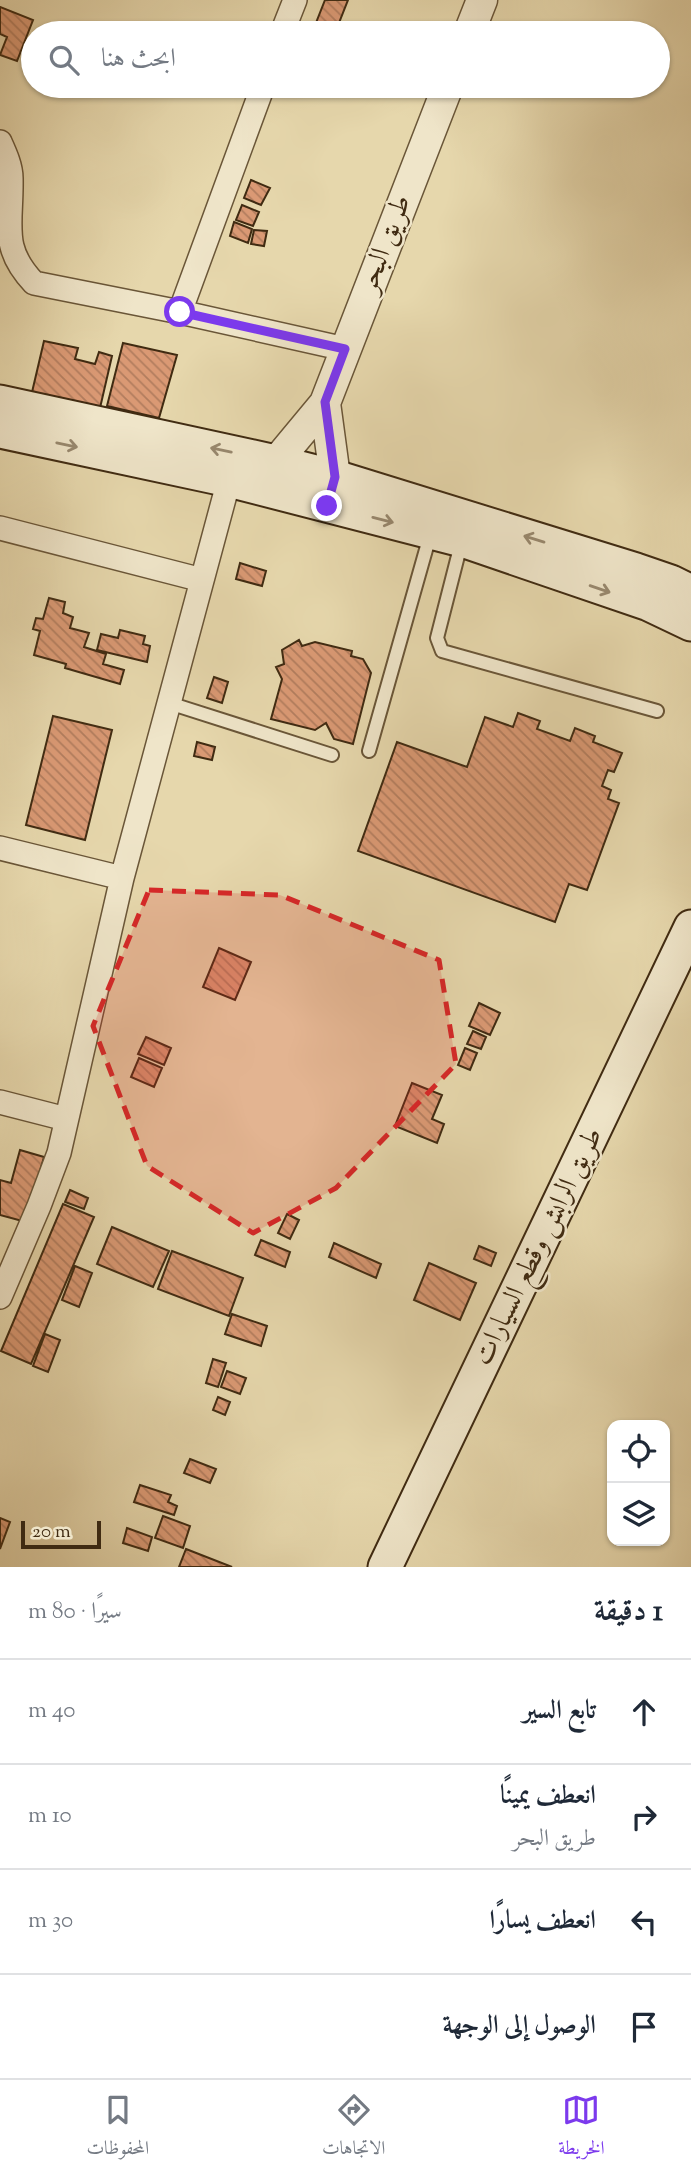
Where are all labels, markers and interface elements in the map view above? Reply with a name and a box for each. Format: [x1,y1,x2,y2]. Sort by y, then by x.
search box [21,21,670,98]
icon: search [45,41,83,79]
text: ابحث هنا [101,41,176,78]
street label: طريق البحر [348,189,423,301]
route start [164,296,195,327]
one-way arrow [55,439,78,453]
one-way arrow [210,443,233,456]
route end [311,490,342,521]
one-way arrow [372,514,394,527]
one-way arrow [523,531,545,544]
one-way arrow [589,584,611,596]
street label: طريق الرابش وقطع السيارات [464,1121,617,1374]
map controls [607,1420,670,1546]
button: locate [607,1420,670,1483]
button: layers [607,1483,670,1546]
scale bar [21,1518,102,1550]
text: 20 m [32,1519,71,1546]
text: 1 دقيقة [594,1591,663,1634]
text: سيرًا · 80 m [28,1596,122,1629]
text: تابع السير [523,1693,596,1730]
icon: ahead [625,1693,663,1731]
text: 40 m [28,1695,76,1728]
text: انعطف يمينًا [500,1778,596,1815]
icon: right [625,1798,663,1836]
text: 10 m [28,1800,72,1833]
text: طريق البحر [512,1823,596,1856]
text: انعطف يسارًا [489,1903,596,1940]
icon: left [625,1903,663,1941]
text: 30 m [28,1905,73,1938]
text: الوصول إلى الوجهة [442,2008,596,2045]
icon: arrive [625,2008,663,2046]
tab: المحفوظات [86,2091,149,2166]
tab: الاتجاهات [322,2091,385,2166]
tab: الخريطة [558,2091,605,2166]

